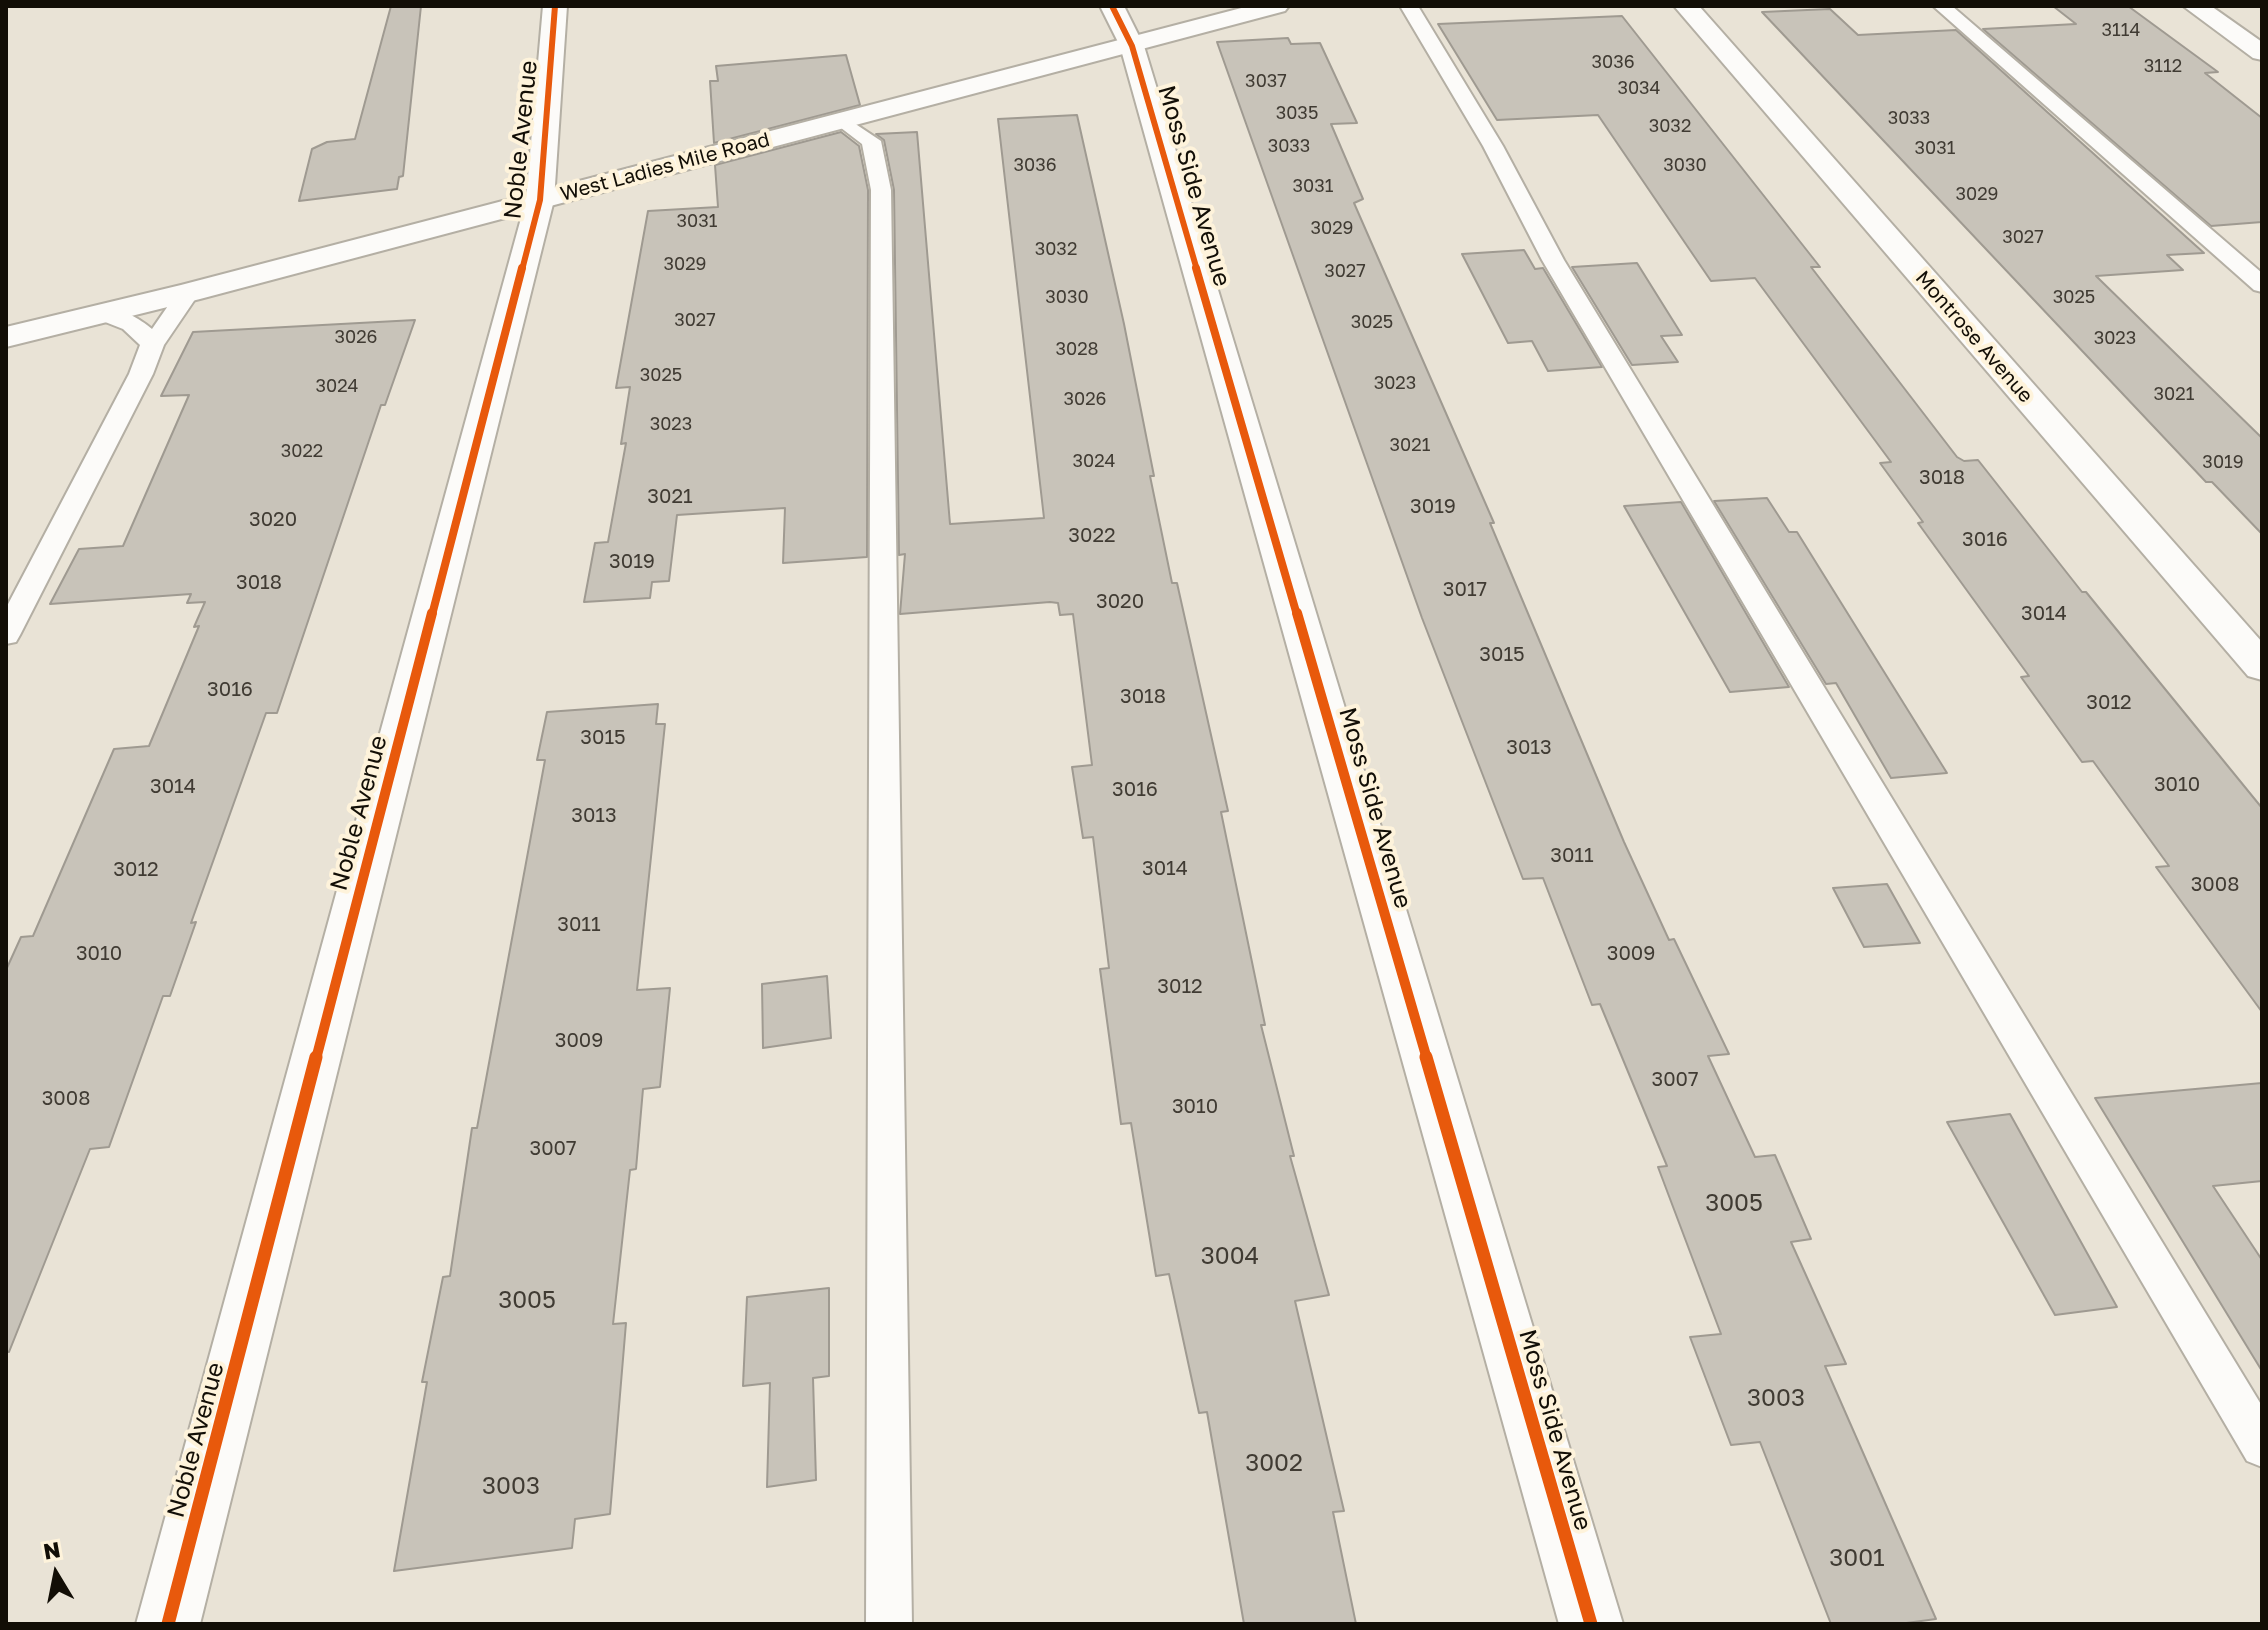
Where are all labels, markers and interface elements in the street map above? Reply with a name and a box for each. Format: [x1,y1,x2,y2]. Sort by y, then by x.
house number: 3114 [2102,19,2140,41]
house number: 3036 [1591,51,1635,73]
house number: 3112 [2144,55,2182,77]
street label: Noble Avenue [498,59,544,221]
house number: 3037 [1245,70,1287,92]
house number: 3034 [1617,77,1661,99]
street label: Moss Side Avenue [1152,82,1236,290]
house number: 3035 [1276,102,1318,124]
house number: 3033 [1888,107,1930,129]
house number: 3032 [1649,115,1691,137]
street label: West Ladies Mile Road [558,127,772,207]
house number: 3033 [1268,135,1310,157]
house number: 3031 [1915,137,1955,159]
house number: 3036 [1013,154,1057,176]
house number: 3030 [1663,154,1707,176]
house number: 3031 [1293,175,1333,197]
house number: 3029 [1955,183,1999,205]
house number: 3031 [677,210,717,232]
house number: 3029 [1310,217,1354,239]
house number: 3027 [2002,226,2044,248]
house number: 3032 [1035,238,1077,260]
house number: 3029 [663,253,707,275]
house number: 3027 [1324,260,1366,282]
street label: Montrose Avenue [1910,266,2038,408]
house number: 3030 [1045,286,1089,308]
house number: 3025 [2053,286,2095,308]
house number: 3027 [674,309,716,331]
house number: 3025 [1351,311,1393,333]
house number: 3026 [334,326,378,348]
house number: 3023 [2094,327,2136,349]
house number: 3028 [1055,338,1099,360]
house number: 3025 [640,364,682,386]
house number: 3023 [1374,372,1416,394]
house number: 3024 [315,375,359,397]
house number: 3021 [2154,383,2194,405]
house number: 3026 [1063,388,1107,410]
house number: 3023 [650,413,692,435]
house number: 3021 [1390,434,1430,456]
house number: 3022 [281,440,323,462]
house number: 3024 [1072,450,1116,472]
house number: 3019 [2202,451,2244,473]
house number: 3018 [1919,466,1965,490]
house number: 3021 [647,485,693,509]
house number: 3019 [1410,495,1456,519]
house number: 3020 [249,508,297,532]
house number: 3022 [1068,524,1116,548]
house number: 3016 [1962,528,2008,552]
house number: 3019 [609,550,655,574]
house number: 3018 [236,571,282,595]
house number: 3017 [1443,578,1487,602]
house number: 3020 [1096,590,1144,614]
house number: 3014 [2021,602,2067,626]
house number: 3015 [1479,643,1525,667]
house number: 3016 [207,678,253,702]
house number: 3018 [1120,685,1166,709]
house number: 3012 [2086,691,2132,715]
street label: Moss Side Avenue [1333,704,1417,912]
house number: 3015 [580,726,626,750]
street label: Noble Avenue [324,732,394,894]
house number: 3013 [1506,736,1552,760]
house number: 3010 [2154,773,2200,797]
house number: 3014 [150,775,196,799]
house number: 3016 [1112,778,1158,802]
house number: 3013 [571,804,617,828]
house number: 3011 [1550,844,1594,868]
house number: 3014 [1142,857,1188,881]
house number: 3012 [113,858,159,882]
house number: 3008 [2191,873,2239,897]
house number: 3011 [557,913,601,937]
house number: 3010 [76,942,122,966]
house number: 3009 [1607,942,1655,966]
house number: 3012 [1157,975,1203,999]
house number: 3009 [555,1029,603,1053]
house number: 3007 [1651,1068,1699,1092]
house number: 3008 [42,1087,90,1111]
house number: 3010 [1172,1095,1218,1119]
house number: 3007 [529,1137,577,1161]
house number: 3005 [1705,1189,1763,1217]
house number: 3004 [1201,1242,1259,1270]
house number: 3005 [498,1286,556,1314]
street label: Moss Side Avenue [1513,1326,1597,1534]
street label: Noble Avenue [161,1359,231,1521]
house number: 3003 [1747,1384,1805,1412]
house number: 3002 [1245,1449,1303,1477]
house number: 3003 [482,1472,540,1500]
north arrow [16,1534,96,1614]
text: N [41,1535,62,1565]
house number: 3001 [1829,1544,1885,1572]

